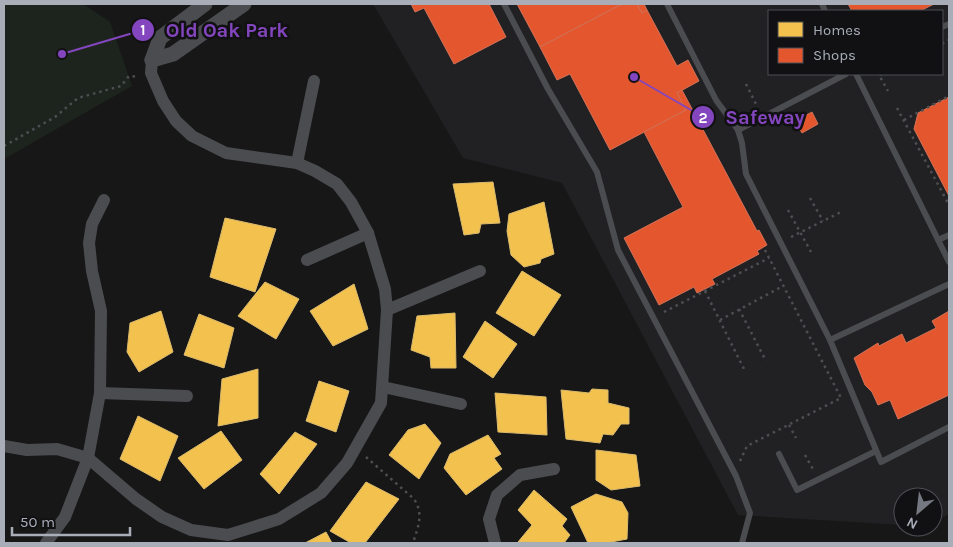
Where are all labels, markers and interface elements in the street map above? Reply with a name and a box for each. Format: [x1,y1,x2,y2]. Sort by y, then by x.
legend [768,10,943,75]
callout: Old Oak Park [130,13,298,48]
text: Old Oak Park [166,19,288,42]
text: 1 [140,21,146,39]
text: Homes [813,21,861,39]
text: Shops [813,46,856,64]
callout: Safeway [691,100,815,135]
text: Safeway [725,106,805,129]
text: 2 [698,109,708,127]
north arrow [893,487,943,537]
scale bar [12,504,130,536]
text: 50 m [20,513,55,531]
text: N [904,513,921,533]

